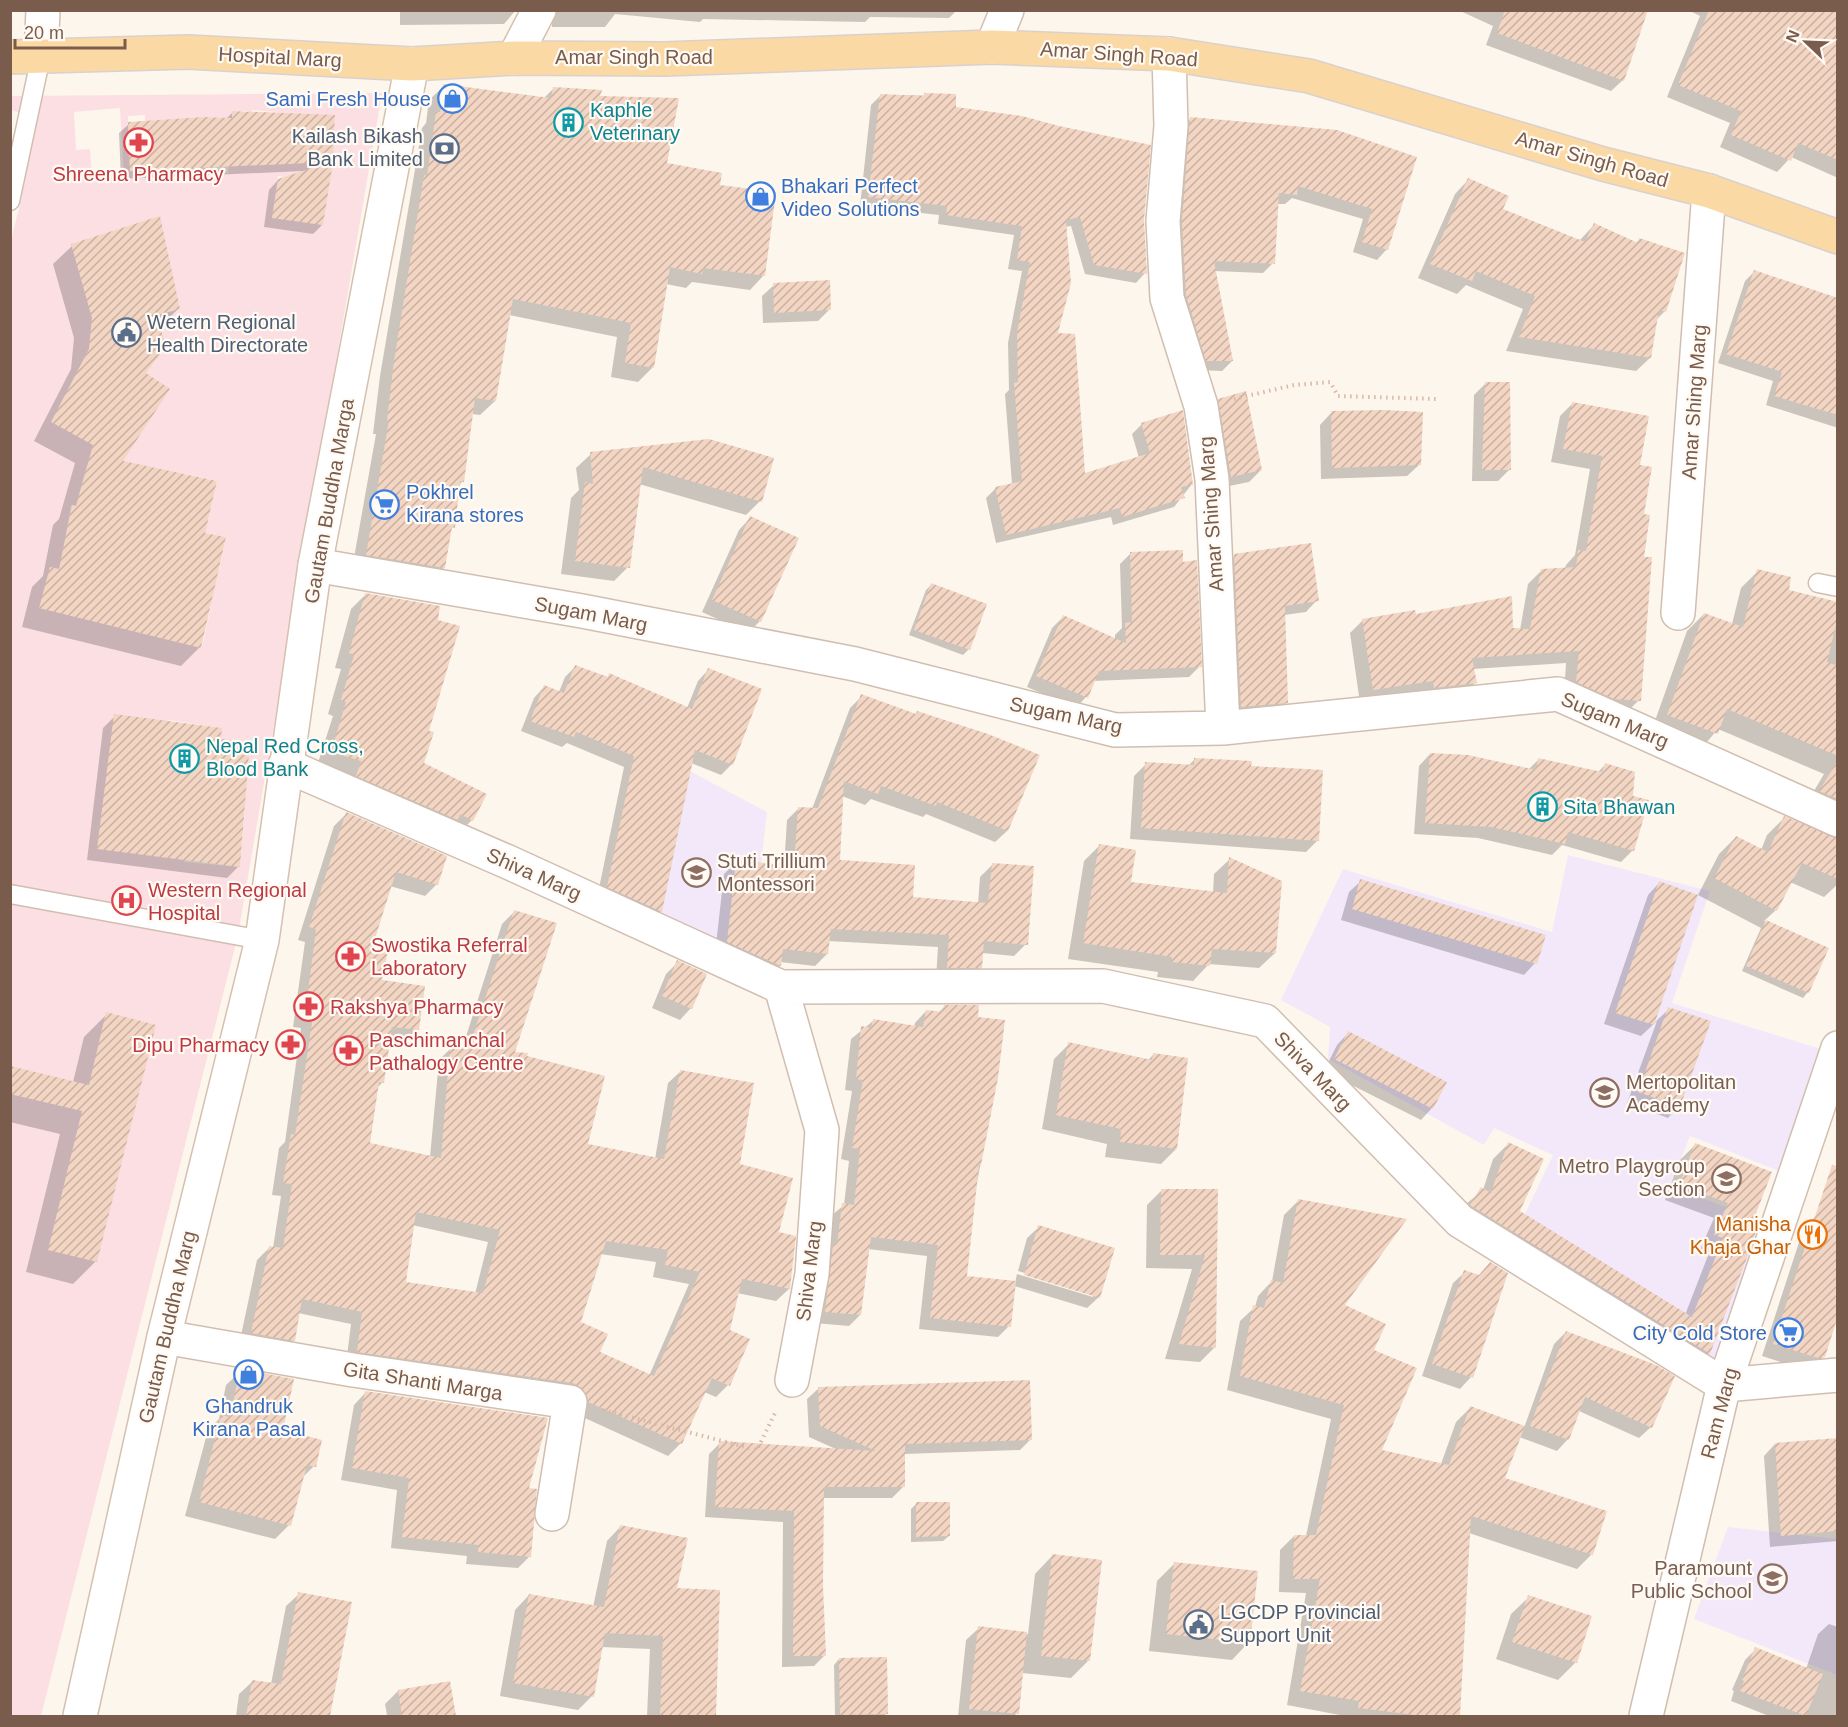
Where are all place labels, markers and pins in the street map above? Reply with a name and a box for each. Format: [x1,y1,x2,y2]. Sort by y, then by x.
shop icon: Sami Fresh House [436,83,468,115]
place label: Sami Fresh House [265,88,431,110]
place label: Kaphle Veterinary [590,99,680,144]
building icon: Kaphle Veterinary [553,106,585,138]
place label: Kailash Bikash Bank Limited [292,125,423,170]
pharmacy icon: Shreena Pharmacy [122,127,154,159]
bank icon: Kailash Bikash Bank Limited [428,132,460,164]
place label: Shreena Pharmacy [52,163,224,185]
place label: Bhakari Perfect Video Solutions [781,175,920,220]
shop icon: Bhakari Perfect Video Solutions [744,181,776,213]
place label: Wetern Regional Health Directorate [147,311,308,356]
public building icon: Wetern Regional Health Directorate [110,317,142,349]
place label: Pokhrel Kirana stores [406,481,524,526]
supermarket icon: Pokhrel Kirana stores [369,488,401,520]
place label: Nepal Red Cross, Blood Bank [206,735,364,780]
building icon: Nepal Red Cross, Blood Bank [169,742,201,774]
building icon: Sita Bhawan [1526,791,1558,823]
place label: Sita Bhawan [1563,796,1675,818]
place label: Stuti Trillium Montessori [717,850,826,895]
school or university icon: Stuti Trillium Montessori [680,856,712,888]
place label: Western Regional Hospital [148,879,307,924]
hospital icon: Western Regional Hospital [111,885,143,917]
place label: Swostika Referral Laboratory [371,934,528,979]
pharmacy icon: Swostika Referral Laboratory [334,940,366,972]
pharmacy icon: Rakshya Pharmacy [293,991,325,1023]
place label: Rakshya Pharmacy [330,996,503,1018]
pharmacy icon: Dipu Pharmacy [274,1029,306,1061]
place label: Paschimanchal Pathalogy Centre [369,1029,524,1074]
place label: Dipu Pharmacy [132,1034,269,1056]
pharmacy icon: Paschimanchal Pathalogy Centre [332,1035,364,1067]
place label: Mertopolitan Academy [1626,1071,1736,1116]
school or university icon: Mertopolitan Academy [1589,1077,1621,1109]
place label: Metro Playgroup Section [1558,1155,1705,1200]
school or university icon: Metro Playgroup Section [1710,1162,1742,1194]
place label: Manisha Khaja Ghar [1690,1213,1792,1258]
restaurant icon: Manisha Khaja Ghar [1796,1219,1828,1251]
supermarket icon: City Cold Store [1772,1317,1804,1349]
place label: City Cold Store [1633,1322,1767,1344]
shop icon: Ghandruk Kirana Pasal [233,1359,265,1391]
place label: Ghandruk Kirana Pasal [192,1395,306,1440]
place label: Paramount Public School [1631,1557,1752,1602]
school or university icon: Paramount Public School [1757,1563,1789,1595]
place label: LGCDP Provincial Support Unit [1220,1601,1381,1646]
public building icon: LGCDP Provincial Support Unit [1183,1608,1215,1640]

